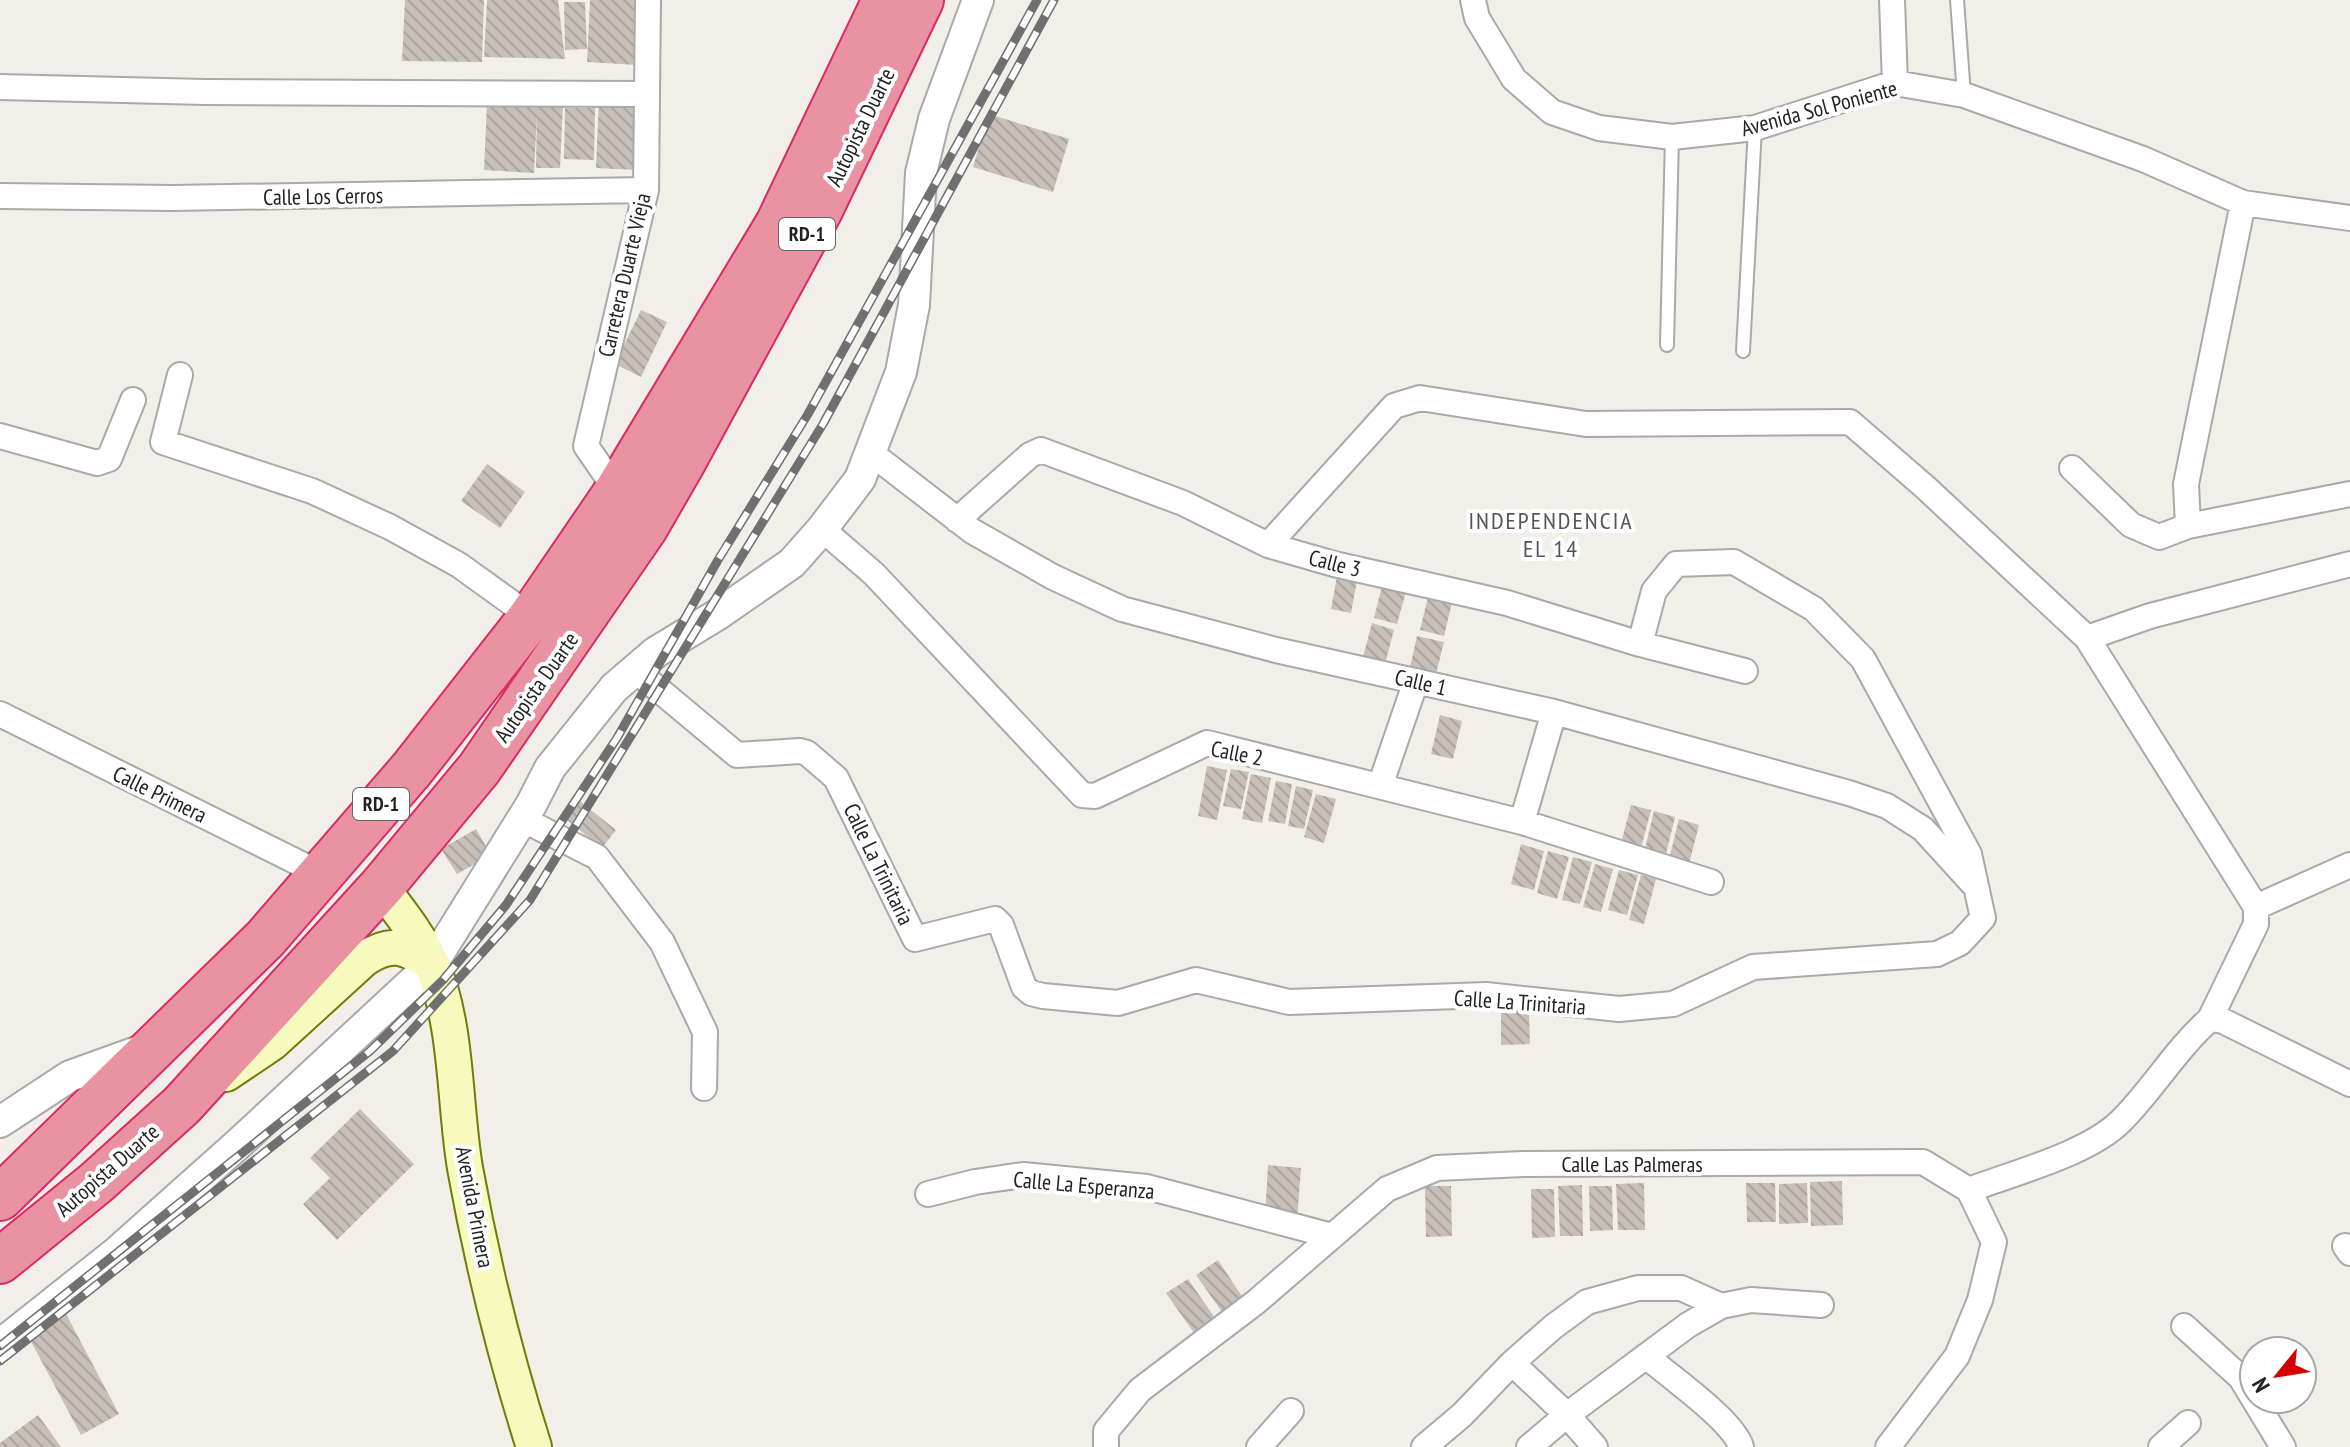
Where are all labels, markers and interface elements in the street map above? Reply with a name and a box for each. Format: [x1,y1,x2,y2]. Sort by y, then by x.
street label: Autopista Duarte [819,63,901,191]
street label: Avenida Sol Poniente [1738,74,1900,142]
street label: Calle Los Cerros [263,181,383,211]
street label: Carretera Duarte Vieja [592,190,656,360]
road number: RD-1 [779,218,835,250]
district label: INDEPENDENCIA EL 14 [1468,505,1634,564]
street label: Calle 3 [1306,543,1364,583]
street label: Autopista Duarte [488,627,584,747]
street label: Calle 1 [1392,662,1450,702]
street label: Calle 2 [1209,734,1265,772]
street label: Calle Primera [108,759,212,829]
road number: RD-1 [353,788,409,820]
street label: Calle La Trinitaria [837,799,921,929]
street label: Calle La Trinitaria [1453,983,1587,1021]
street label: Autopista Duarte [49,1117,165,1223]
street label: Avenida Primera [450,1144,500,1270]
street label: Calle Las Palmeras [1561,1150,1703,1178]
street label: Calle La Esperanza [1012,1165,1156,1205]
north arrow [2238,1335,2318,1415]
text: N [2246,1373,2276,1397]

